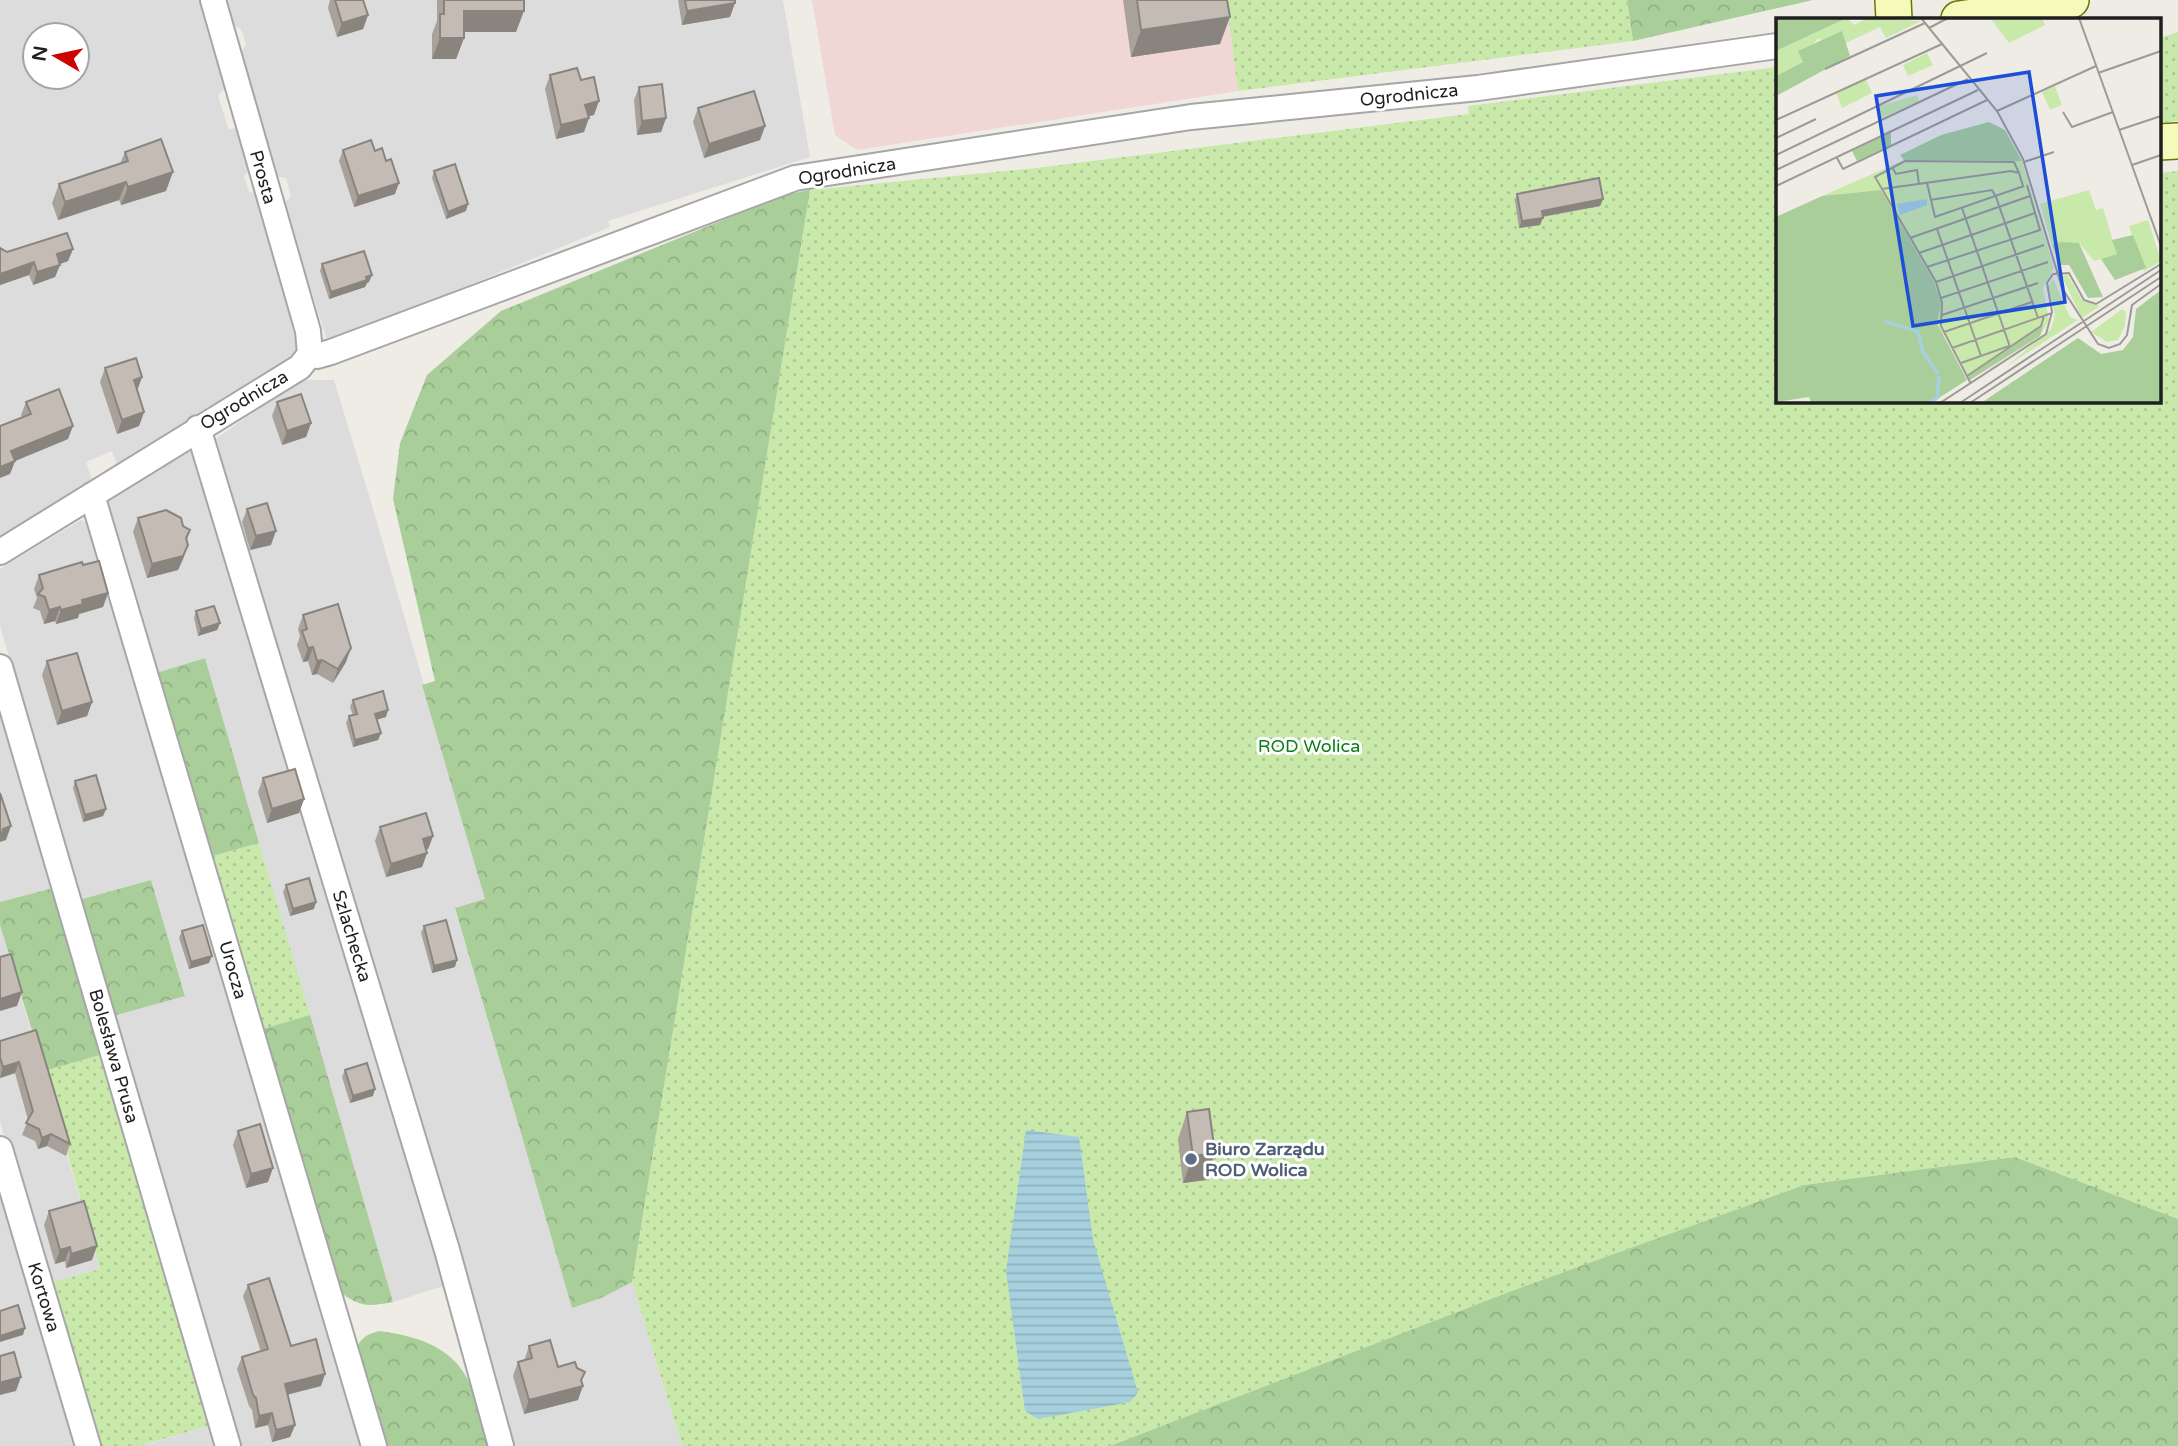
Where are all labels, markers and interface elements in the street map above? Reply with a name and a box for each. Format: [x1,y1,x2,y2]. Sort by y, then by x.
inset map [1776,18,2160,402]
north arrow [21,21,91,91]
text: N [28,44,52,63]
street label: Ogrodnicza [1359,79,1459,111]
street label: Prosta [245,147,281,207]
street label: Ogrodnicza [797,152,897,190]
street label: Ogrodnicza [196,365,292,435]
park label: ROD Wolica [1258,735,1360,757]
street label: Szlachecka [328,887,376,985]
street label: Urocza [214,938,252,1002]
street label: Bolesława Prusa [84,986,144,1126]
place label: Biuro Zarządu ROD Wolica [1205,1138,1325,1181]
marker: Biuro Zarządu ROD Wolica [1183,1151,1199,1167]
street label: Kortowa [23,1259,65,1335]

